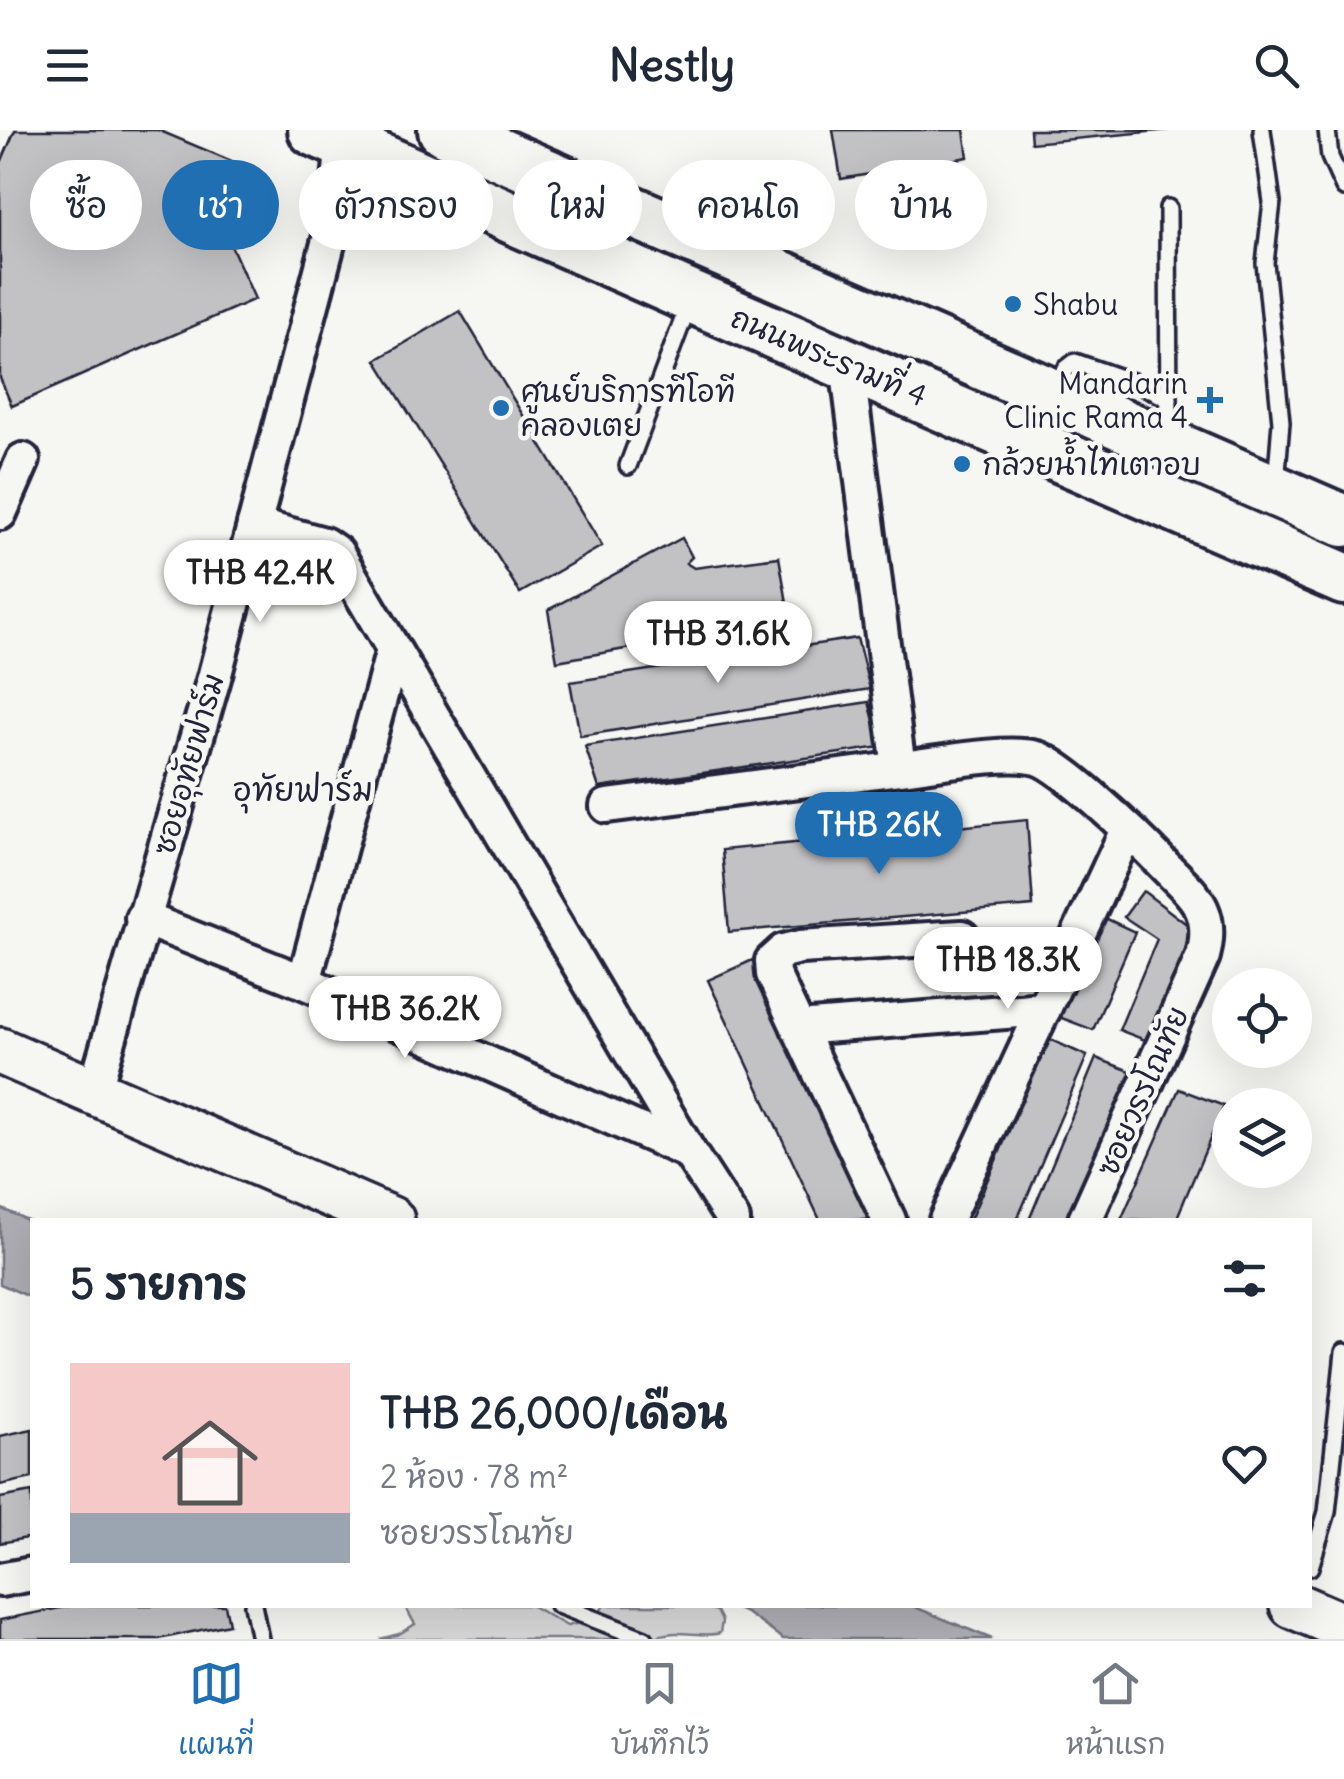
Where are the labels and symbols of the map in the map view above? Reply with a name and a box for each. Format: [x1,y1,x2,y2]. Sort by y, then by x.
place label: Shabu [1033,285,1118,323]
street label: ถนนพระรามที่ 4 [725,289,936,414]
marker: Shabu [1002,293,1024,315]
place label: Mandarin Clinic Rama 4 [1004,364,1188,436]
place label: ศูนย์บริการทีโอที คลองเตย [521,372,736,444]
marker: Mandarin Clinic Rama 4 [1197,387,1223,413]
marker: ศูนย์บริการทีโอที คลองเตย [490,397,512,419]
place label: กล้วยน้ำไทเตาอบ [982,437,1201,483]
marker: กล้วยน้ำไทเตาอบ [951,453,973,475]
pin: THB 42.4K [146,540,374,625]
pin: THB 31.6K [604,601,832,686]
street label: ซอยอุทัยฟาร์ม [144,669,236,860]
district label: อุทัยฟาร์ม [233,769,373,814]
pin: THB 26K [787,792,971,877]
pin: THB 18.3K [894,927,1122,1012]
pin: THB 36.2K [291,976,519,1061]
street label: ซอยวรรโณทัย [1088,1000,1196,1182]

